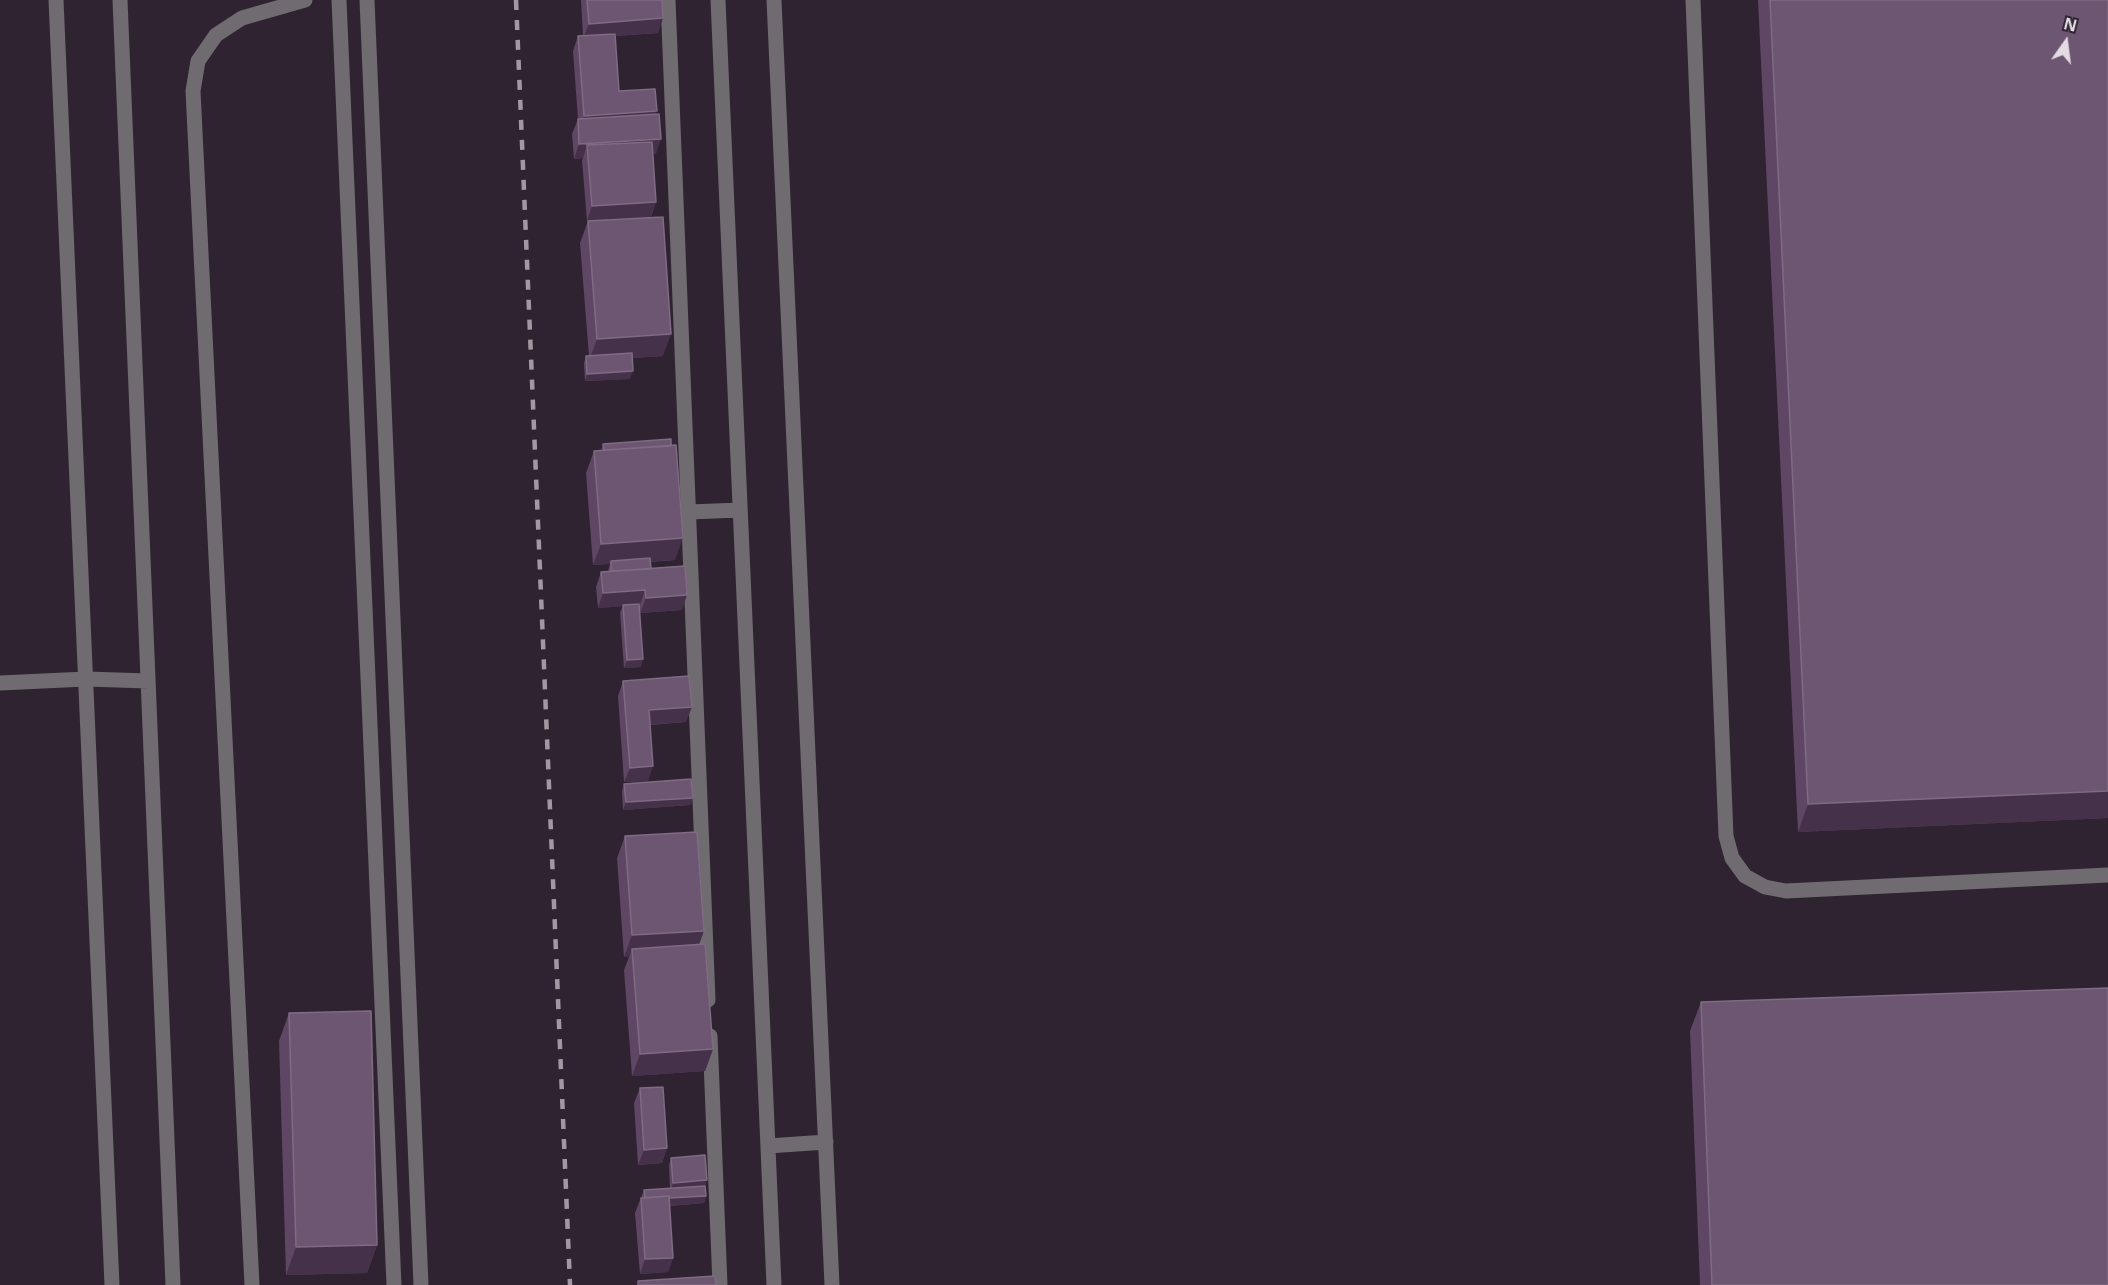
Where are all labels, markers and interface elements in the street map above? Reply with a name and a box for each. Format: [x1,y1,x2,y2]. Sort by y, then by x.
north arrow [2036,12,2096,72]
text: N [2061,12,2079,37]

